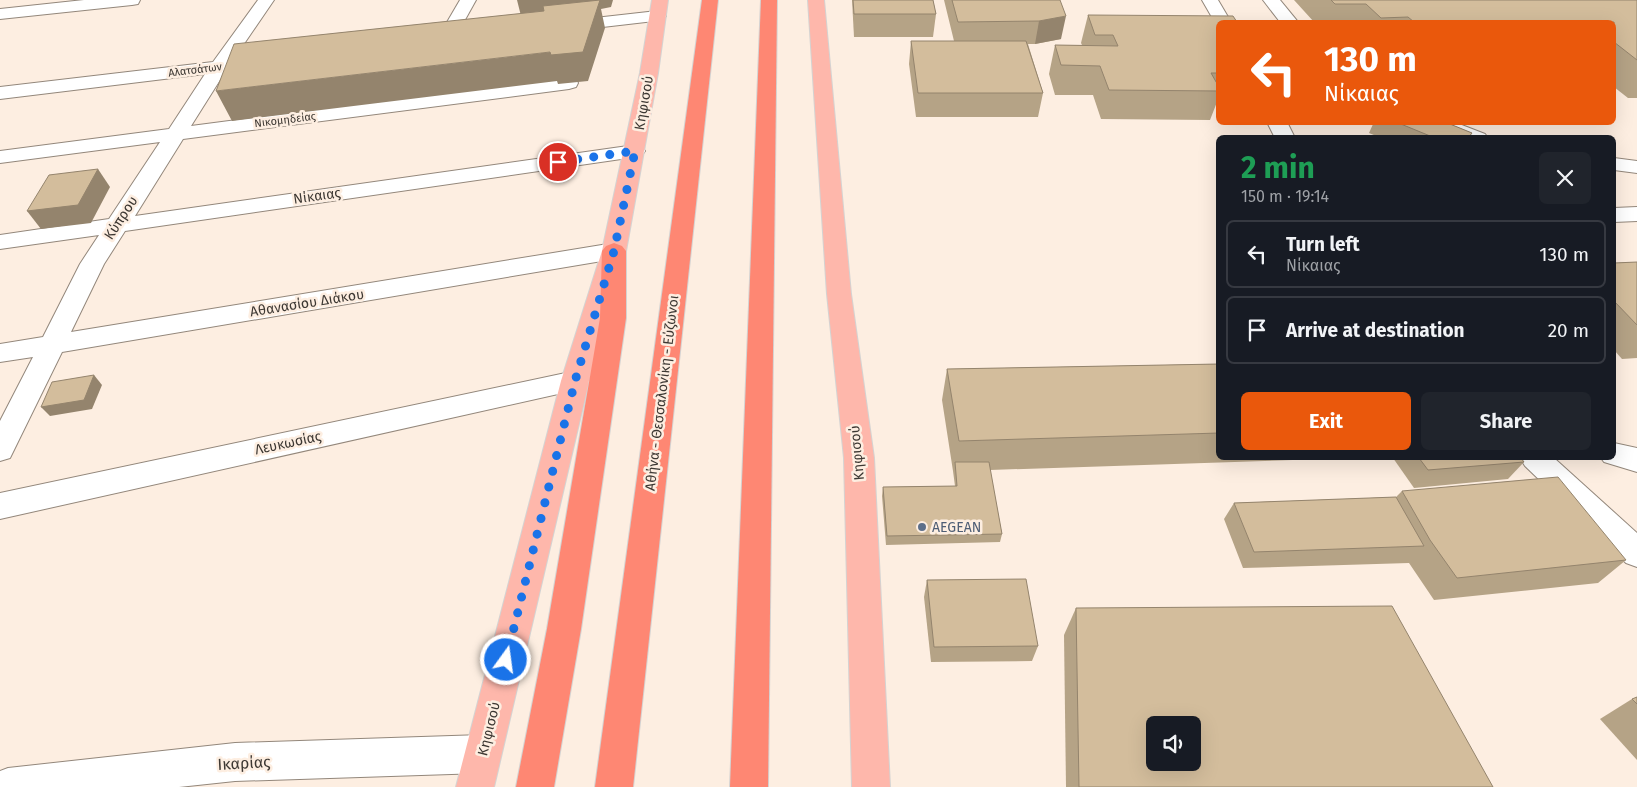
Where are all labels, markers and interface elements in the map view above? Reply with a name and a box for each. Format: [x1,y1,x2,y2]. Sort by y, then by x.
text: 130 m [1324,38,1417,80]
icon: left [1241,40,1306,105]
street label: Αλατσάτων [167,60,223,80]
street label: Κηφισού [631,74,657,132]
text: Νίκαιας [1324,80,1399,107]
street label: Νικομηδείας [253,110,317,130]
pin [537,141,579,183]
icon: arrive [544,148,572,176]
text: 2 min [1241,150,1315,186]
button: close [1539,152,1591,204]
street label: Νίκαιας [292,184,342,208]
text: 150 m · 19:14 [1241,187,1329,206]
street label: Κύπρου [101,193,141,243]
text: Turn left [1286,233,1360,256]
icon: left [1243,240,1271,268]
text: 130 m [1539,243,1589,266]
text: Νίκαιας [1286,256,1340,275]
street label: Αθανασίου Διάκου [249,286,365,320]
street label: Αθήνα - Θεσσαλονίκη - Εύζωνοι [642,294,682,492]
icon: arrive [1243,316,1271,344]
text: Arrive at destination [1286,319,1465,342]
text: 20 m [1548,319,1589,342]
button: Exit [1241,392,1411,450]
button: Share [1421,392,1591,450]
street label: Κηφισού [846,425,868,481]
street label: Λευκωσίας [253,428,323,458]
place label: AEGEAN [932,519,981,536]
marker: AEGEAN [916,521,928,533]
position arrow [479,633,531,685]
street label: Κηφισού [474,700,504,758]
map controls [1146,716,1201,771]
button: sound [1146,716,1201,771]
street label: Ικαρίας [217,752,271,774]

